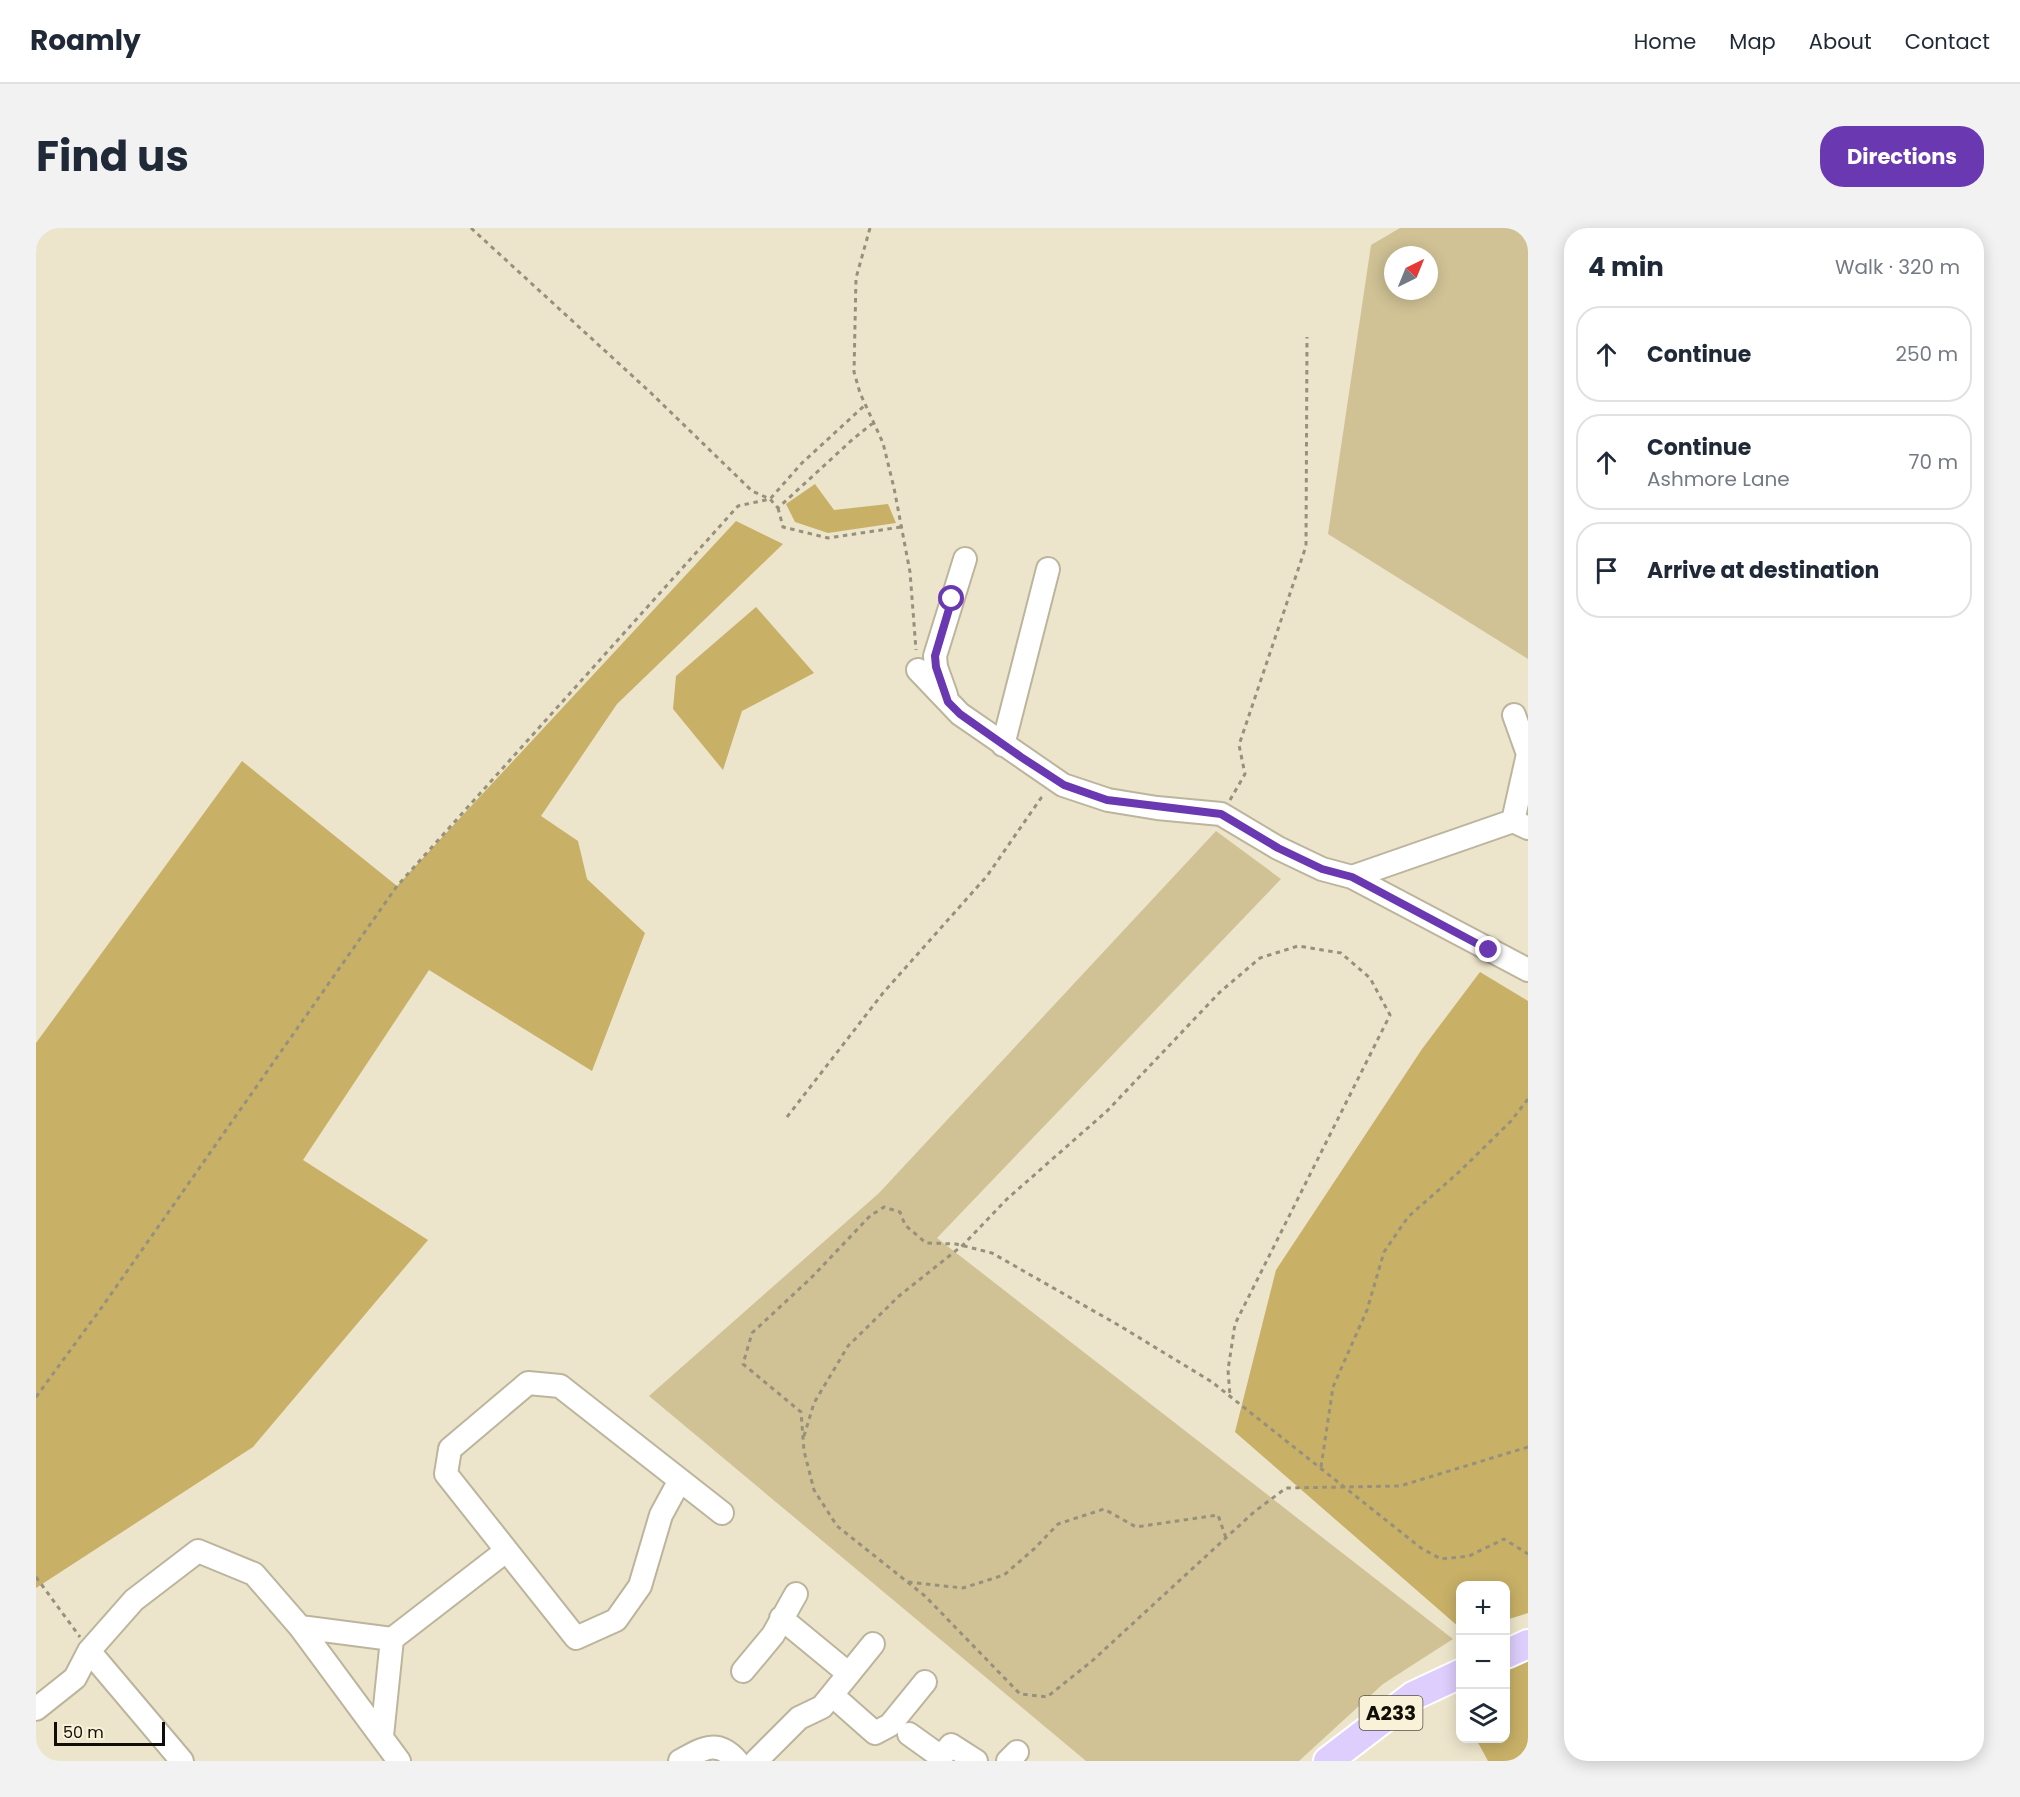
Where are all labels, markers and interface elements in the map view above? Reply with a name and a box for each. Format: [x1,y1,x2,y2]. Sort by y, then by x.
text: Roamly [30,21,141,60]
text: Home [1634,27,1696,56]
text: Map [1729,27,1776,56]
text: About [1809,27,1872,56]
text: Contact [1905,27,1990,56]
button: Directions [1820,126,1984,187]
text: Find us [36,127,189,186]
north arrow [1384,246,1438,300]
text: 4 min [1588,249,1664,285]
text: Walk · 320 m [1835,253,1960,281]
icon: ahead [1590,338,1623,371]
text: Continue [1647,339,1751,370]
text: 250 m [1895,340,1958,368]
text: Continue [1647,432,1751,463]
icon: ahead [1590,446,1623,479]
text: 70 m [1909,448,1958,476]
text: Ashmore Lane [1647,465,1790,493]
icon: arrive [1590,554,1623,587]
text: Arrive at destination [1647,555,1879,586]
route start [938,585,964,611]
route end [1475,936,1501,962]
map controls [1456,1581,1510,1743]
button: + [1456,1581,1510,1635]
button: − [1456,1635,1510,1689]
button: layers [1456,1689,1510,1743]
road number: A233 [1360,1696,1422,1730]
scale bar [54,1719,165,1746]
text: 50 m [63,1721,104,1744]

